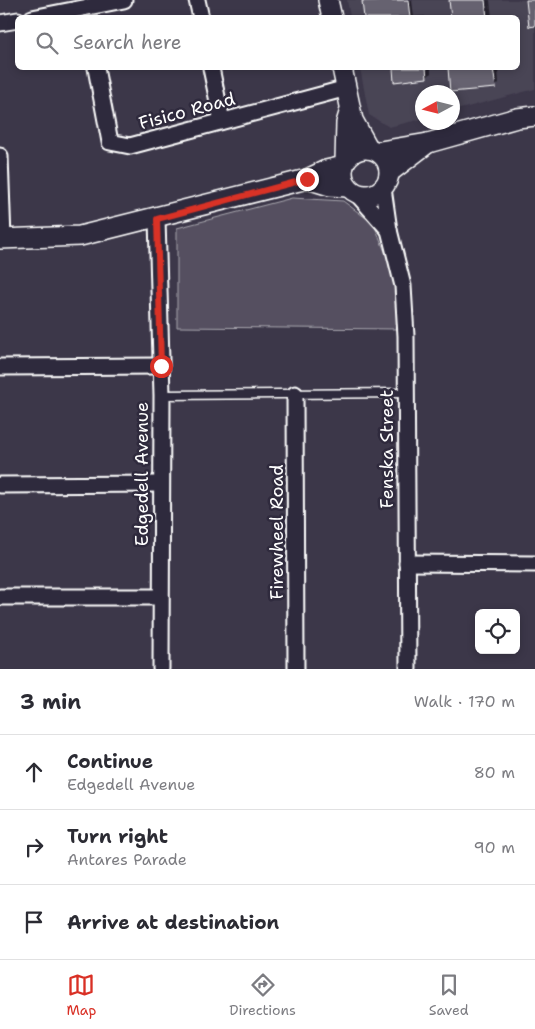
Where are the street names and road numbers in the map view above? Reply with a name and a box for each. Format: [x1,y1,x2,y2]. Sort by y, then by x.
street label: Fisico Road [136,87,238,135]
street label: Fenska Street [375,389,399,508]
street label: Edgedell Avenue [130,402,154,546]
street label: Firewheel Road [265,464,289,600]

